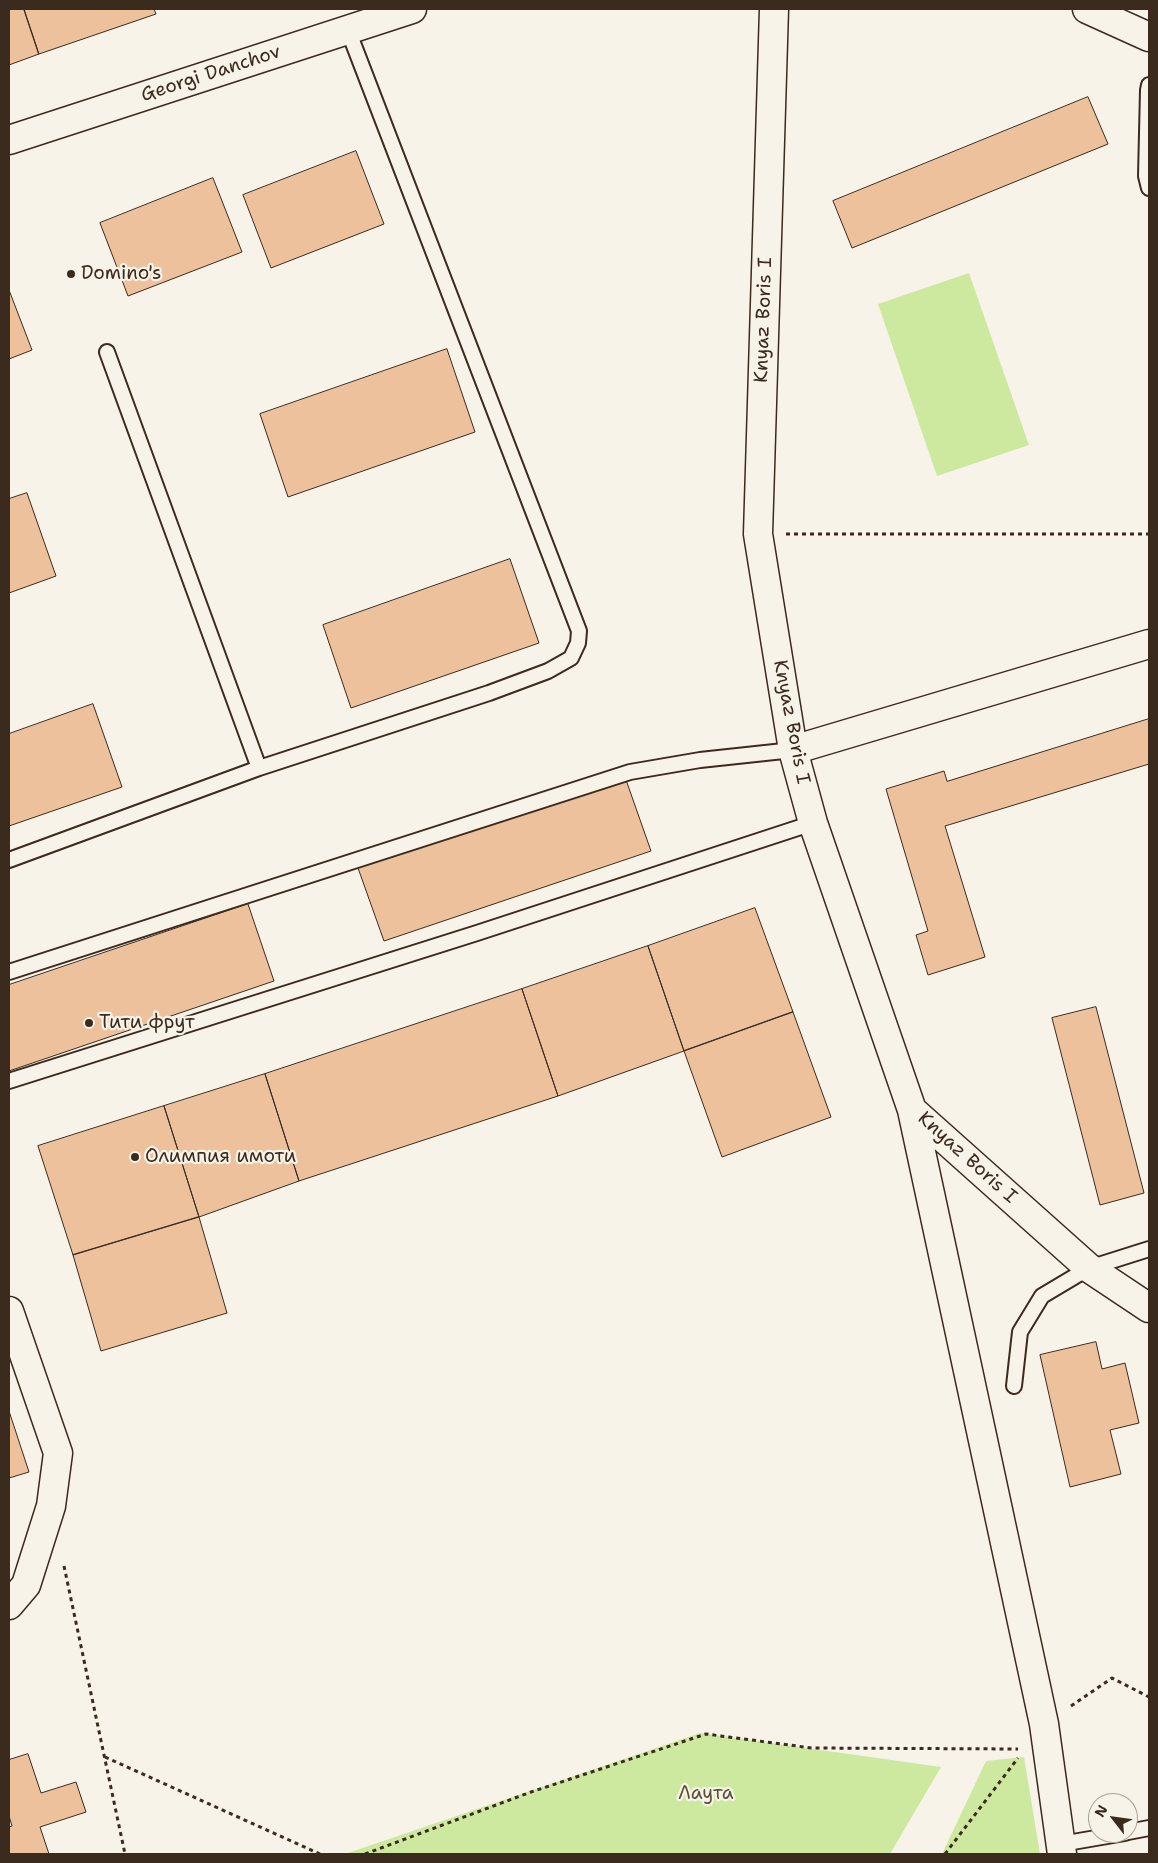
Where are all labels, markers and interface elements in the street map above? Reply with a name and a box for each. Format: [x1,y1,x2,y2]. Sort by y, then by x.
street label: Georgi Danchov [138,41,284,107]
street label: Knyaz Boris I [750,257,778,383]
place label: Domino's [81,263,161,285]
marker: Domino's [65,268,77,280]
street label: Knyaz Boris I [768,658,814,786]
place label: Тити фрут [99,1012,195,1034]
marker: Тити фрут [83,1017,95,1029]
street label: Knyaz Boris I [913,1107,1021,1209]
place label: Олимпия имоти [145,1146,296,1168]
marker: Олимпия имоти [129,1151,141,1163]
park label: Лаута [678,1783,734,1805]
north arrow [1088,1793,1138,1843]
text: N [1090,1802,1111,1820]

